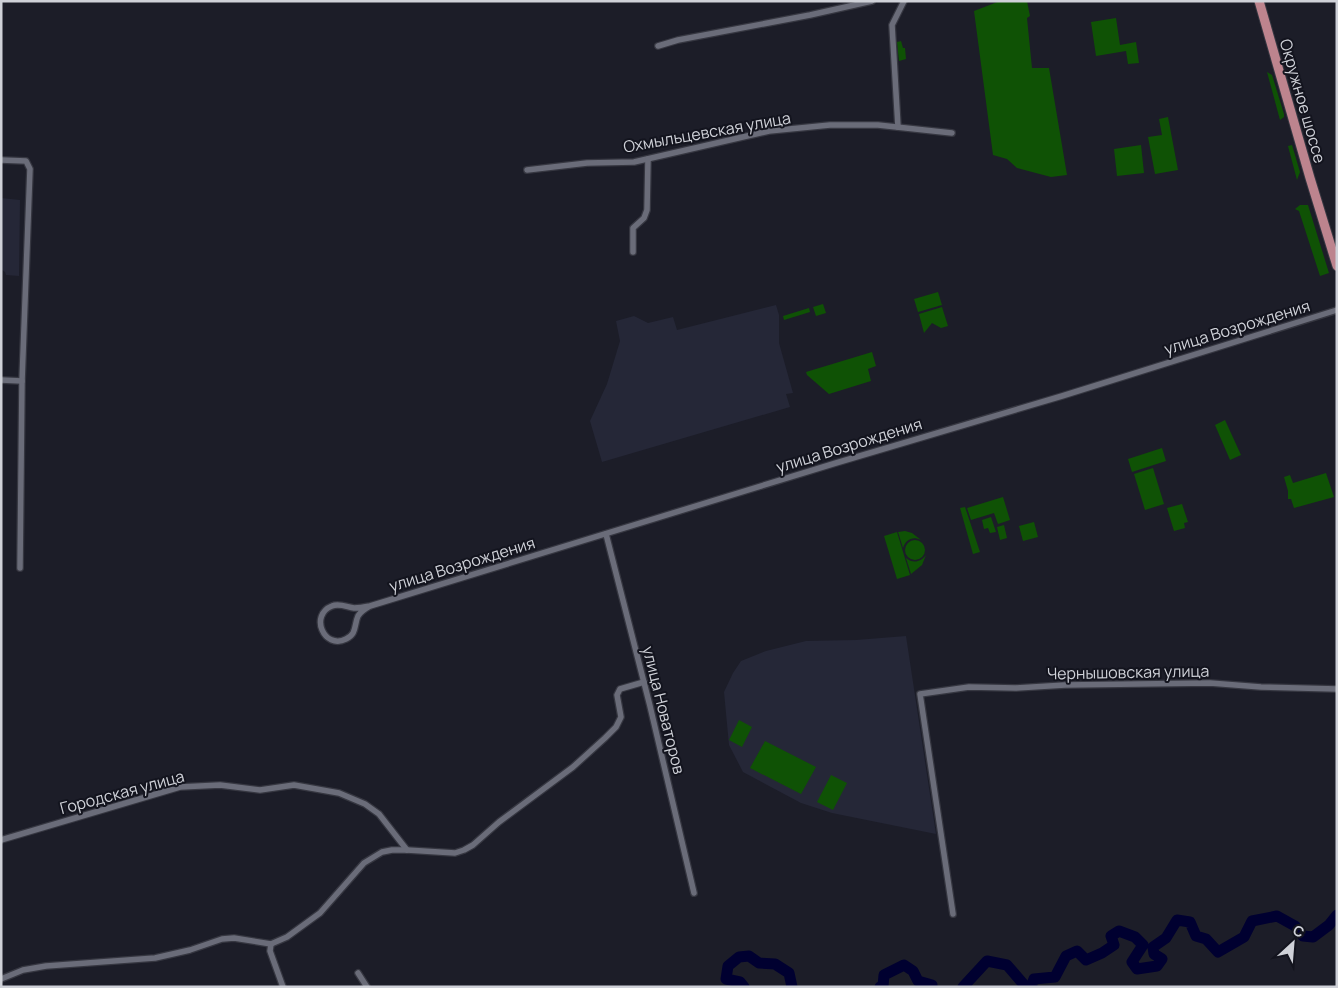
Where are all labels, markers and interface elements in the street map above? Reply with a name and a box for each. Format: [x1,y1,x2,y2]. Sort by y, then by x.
street label: Окружное шоссе [1275,36,1331,166]
street label: Охмыльцевская улица [622,106,792,158]
street label: улица Возрождения [1161,294,1313,360]
street label: улица Возрождения [773,412,925,478]
street label: улица Возрождения [386,531,538,597]
street label: улица Новаторов [637,644,691,777]
street label: Чернышовская улица [1047,660,1209,684]
street label: Городская улица [57,765,187,819]
north arrow [1268,918,1318,968]
text: С [1290,920,1308,942]

